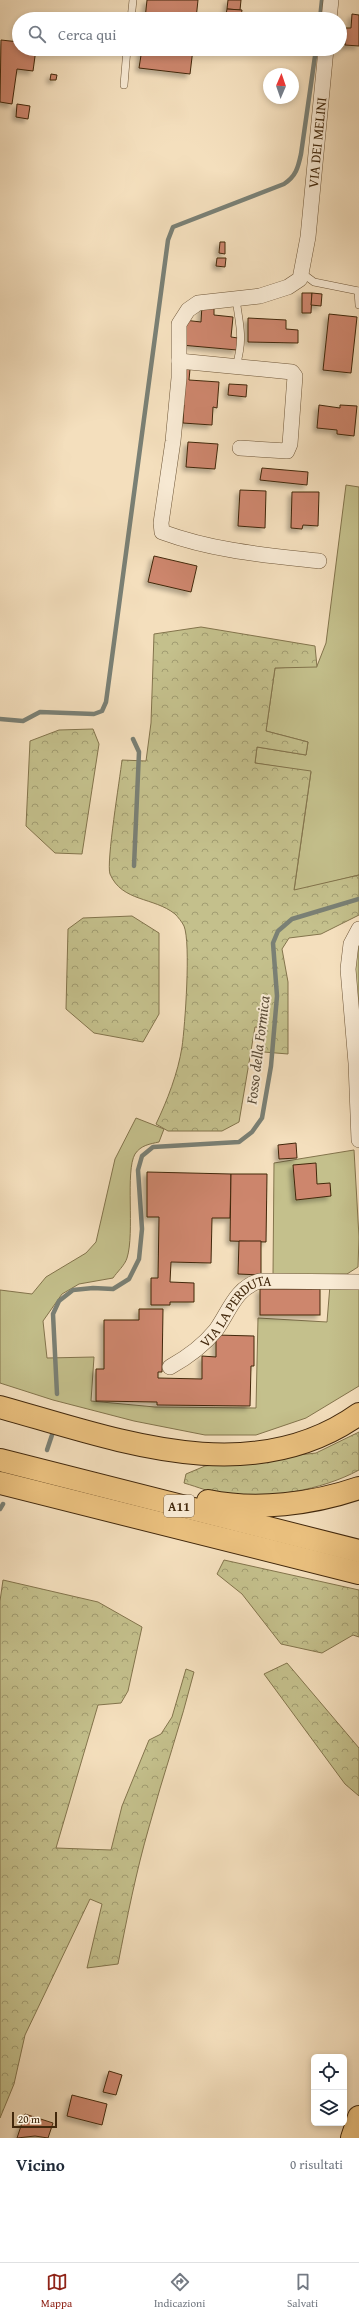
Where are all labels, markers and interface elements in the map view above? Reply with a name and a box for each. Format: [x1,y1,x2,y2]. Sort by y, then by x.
search box [12,12,347,56]
icon: search [26,23,48,45]
text: Cerca qui [58,24,116,45]
north arrow [263,68,299,104]
street label: VIA DEI MELINI [303,96,331,189]
water label: Fosso della Formica [240,994,275,1106]
street label: VIA LA PERDUTA [195,1270,272,1352]
road number: A11 [164,1495,194,1517]
map controls [311,2054,347,2126]
button: locate [311,2054,347,2090]
button: layers [311,2090,347,2126]
scale bar [12,2110,57,2129]
text: 20 m [18,2111,40,2127]
text: Vicino [16,2152,65,2177]
text: 0 risultati [290,2155,343,2174]
tab: Mappa [41,2271,72,2311]
tab: Indicazioni [154,2271,205,2311]
tab: Salvati [287,2271,318,2311]

